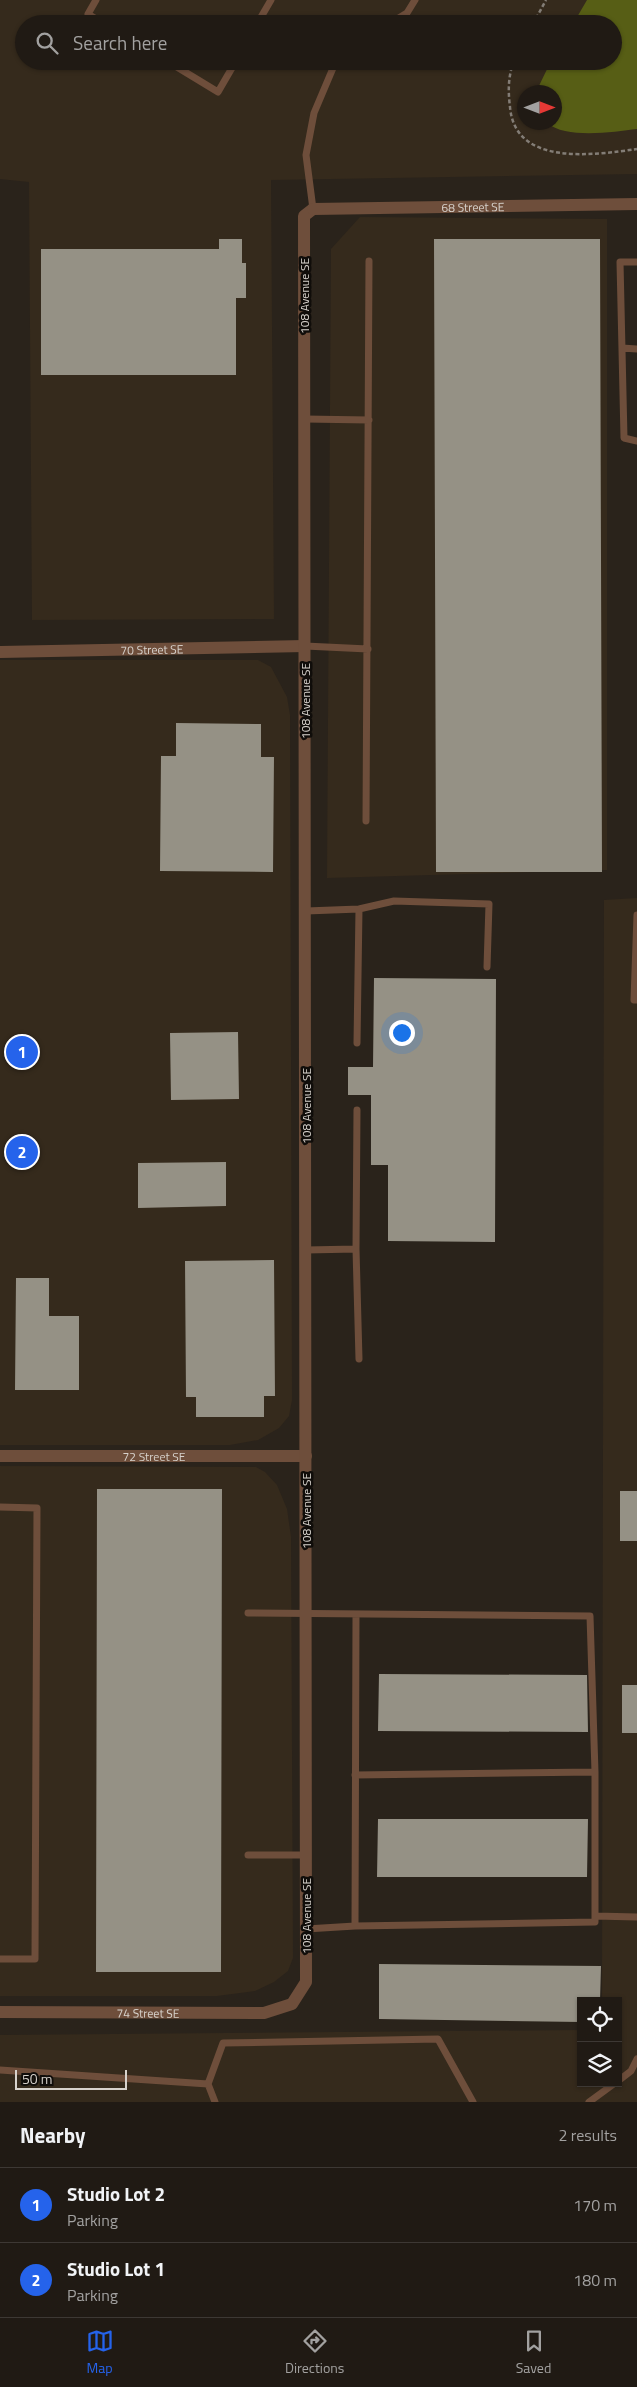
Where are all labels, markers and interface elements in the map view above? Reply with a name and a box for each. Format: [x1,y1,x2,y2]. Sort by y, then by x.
search box [15,15,622,70]
text: Search here [73,28,167,57]
icon: search [33,29,61,57]
north arrow [517,85,562,130]
street label: 68 Street SE [441,197,505,217]
street label: 108 Avenue SE [295,258,314,334]
street label: 70 Street SE [120,639,184,659]
street label: 108 Avenue SE [296,663,315,739]
your location [389,1020,415,1046]
pin: 1 [6,1033,38,1071]
street label: 108 Avenue SE [297,1068,316,1144]
pin: 2 [6,1133,38,1171]
street label: 72 Street SE [123,1447,186,1466]
street label: 108 Avenue SE [297,1473,316,1549]
street label: 108 Avenue SE [297,1878,316,1954]
map controls [577,1997,622,2087]
button: locate [577,1997,622,2042]
street label: 74 Street SE [117,2003,180,2022]
button: layers [577,2042,622,2087]
scale bar [15,2067,128,2090]
text: 50 m [22,2068,52,2089]
text: Nearby [20,2119,85,2151]
text: 2 results [558,2123,617,2147]
text: Studio Lot 2 [67,2179,165,2208]
text: 1 [32,2193,40,2217]
text: 170 m [573,2193,617,2217]
text: Parking [67,2208,118,2232]
text: Studio Lot 1 [67,2254,165,2283]
text: 2 [32,2268,40,2292]
text: 180 m [573,2268,617,2292]
text: Parking [67,2283,118,2307]
tab: Map [86,2327,114,2378]
tab: Directions [285,2327,344,2378]
tab: Saved [516,2327,551,2378]

